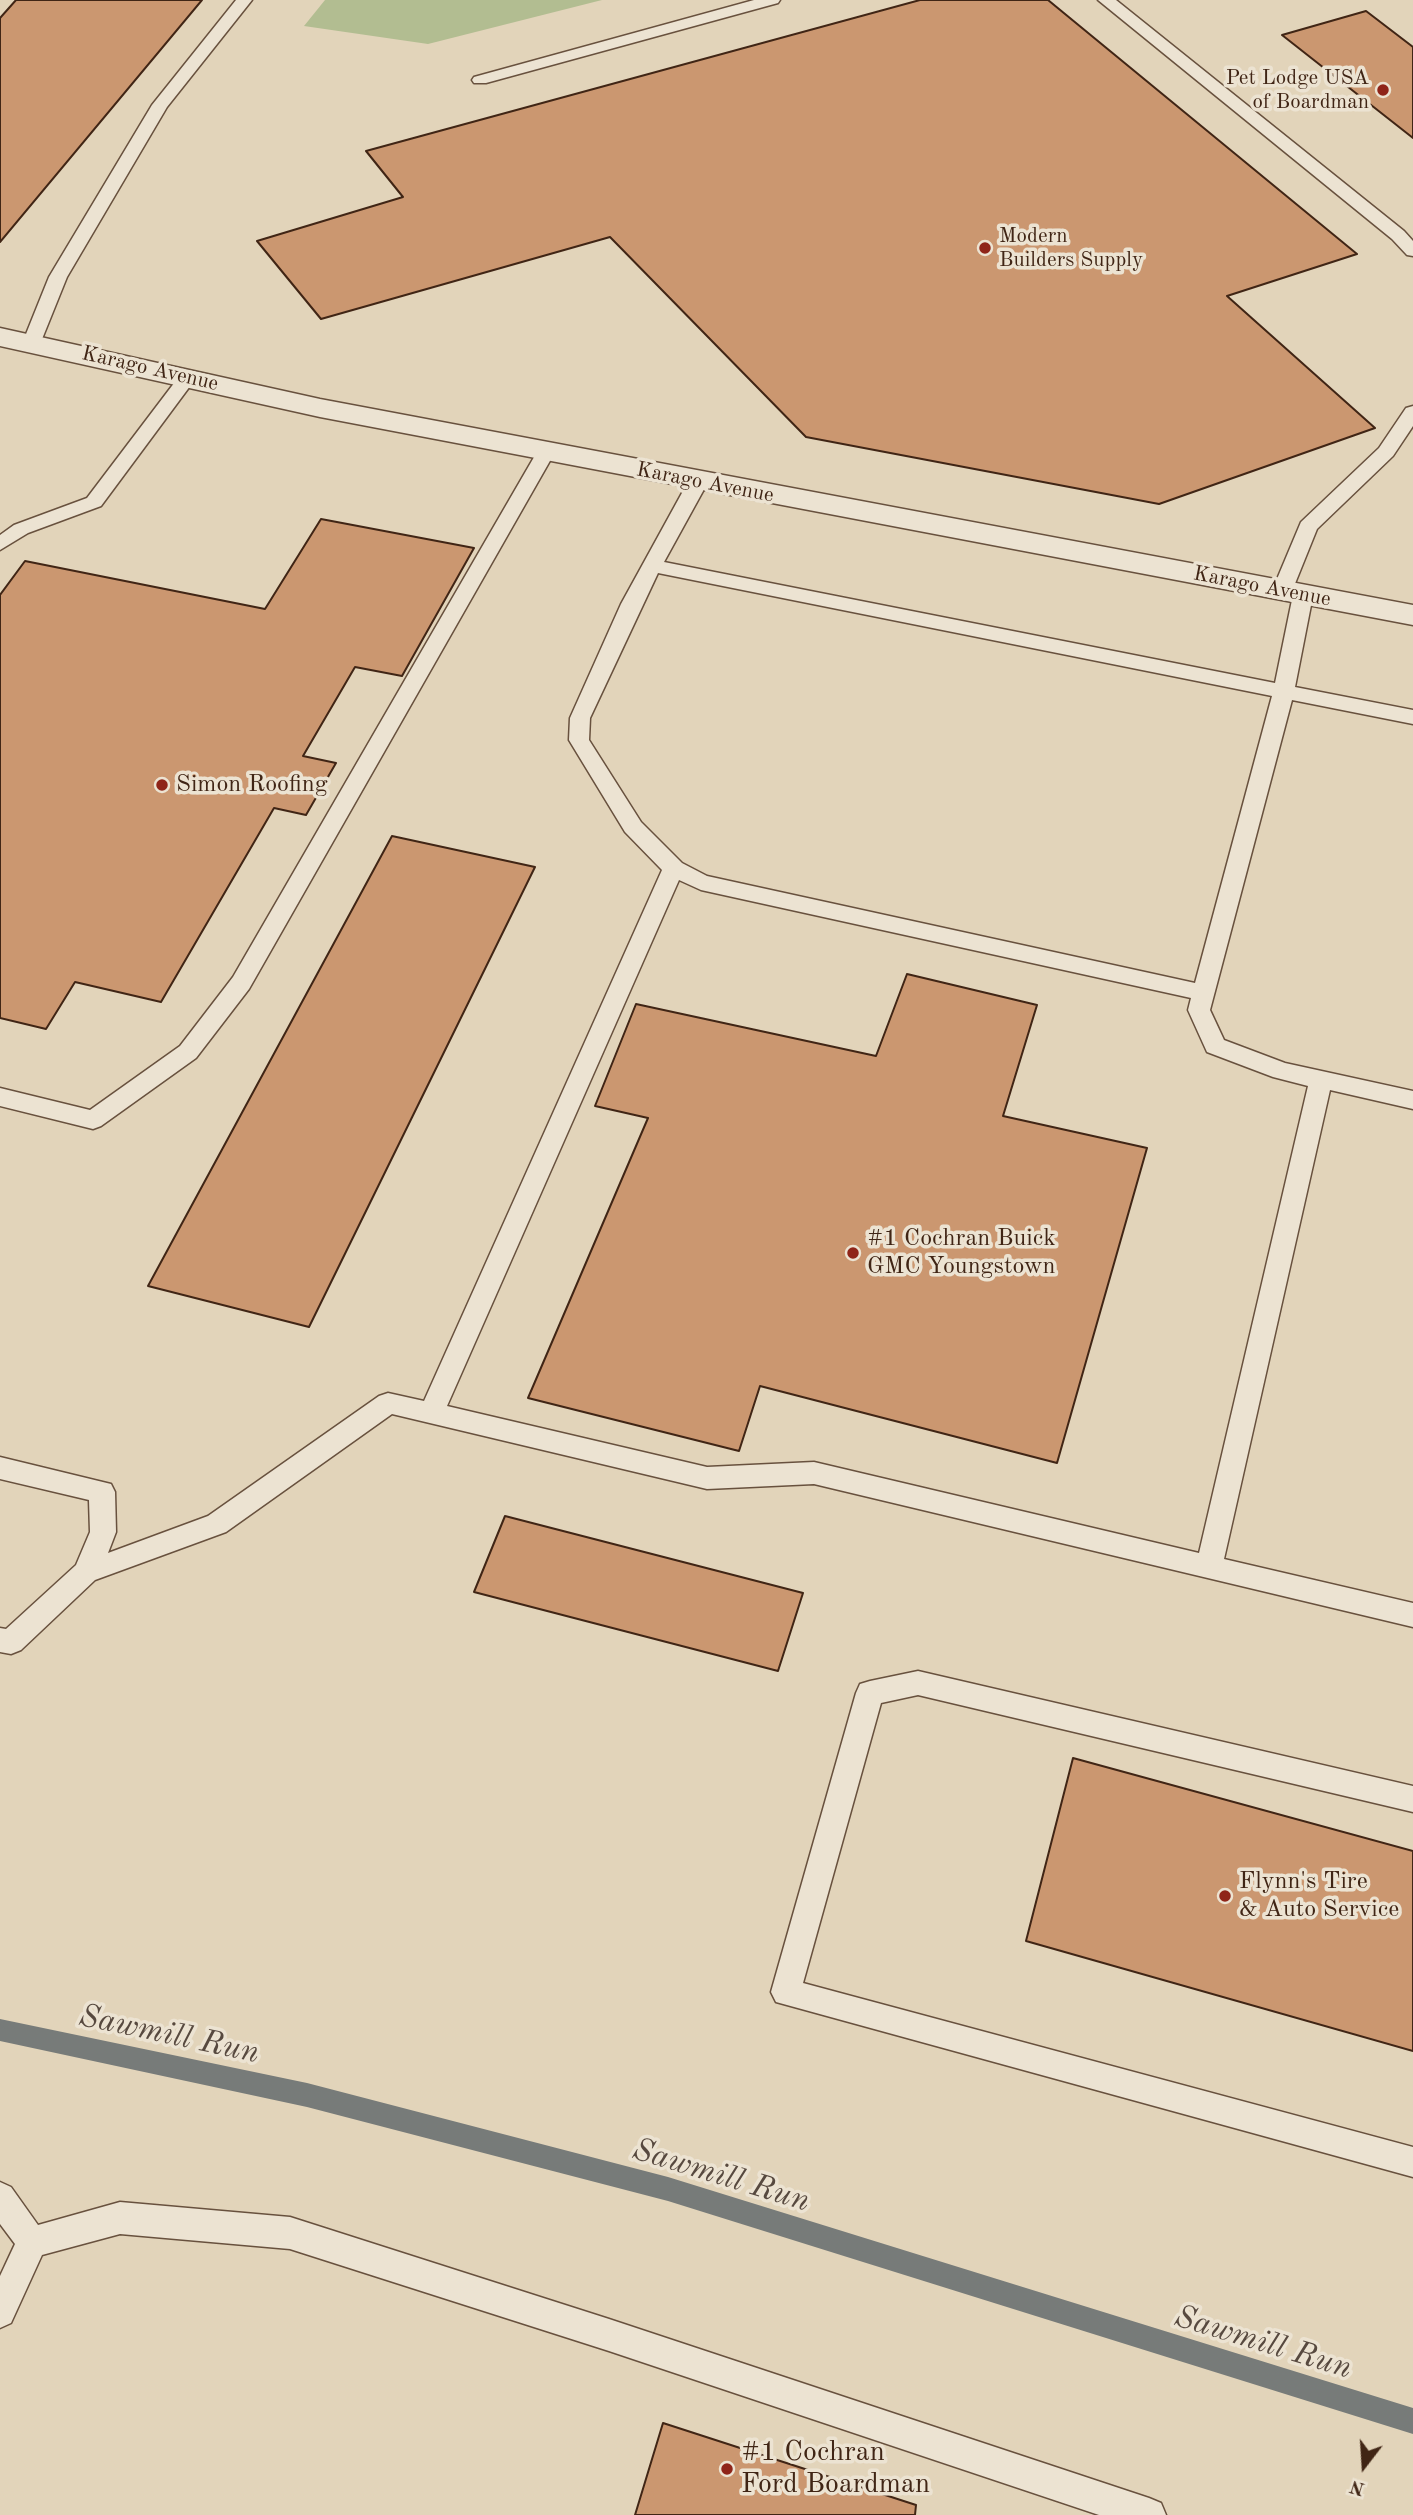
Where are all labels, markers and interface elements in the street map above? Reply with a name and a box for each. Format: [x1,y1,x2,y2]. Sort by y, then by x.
place label: Pet Lodge USA of Boardman [1226,65,1369,115]
marker: Pet Lodge USA of Boardman [1375,82,1391,98]
place label: Modern Builders Supply [999,223,1143,273]
marker: Modern Builders Supply [977,240,993,256]
street label: Karago Avenue [79,341,221,397]
street label: Karago Avenue [634,457,776,509]
street label: Karago Avenue [1191,561,1333,613]
place label: Simon Roofing [176,771,328,799]
marker: Simon Roofing [154,777,170,793]
place label: #1 Cochran Buick GMC Youngstown [867,1225,1056,1281]
marker: #1 Cochran Buick GMC Youngstown [845,1245,861,1261]
place label: Flynn's Tire & Auto Service [1239,1868,1399,1924]
marker: Flynn's Tire & Auto Service [1217,1888,1233,1904]
water label: Sawmill Run [75,1997,263,2073]
water label: Sawmill Run [628,2131,814,2221]
water label: Sawmill Run [1170,2298,1356,2388]
north arrow [1329,2431,1399,2501]
place label: #1 Cochran Ford Boardman [741,2436,930,2502]
marker: #1 Cochran Ford Boardman [719,2461,735,2477]
text: N [1348,2475,1367,2498]

